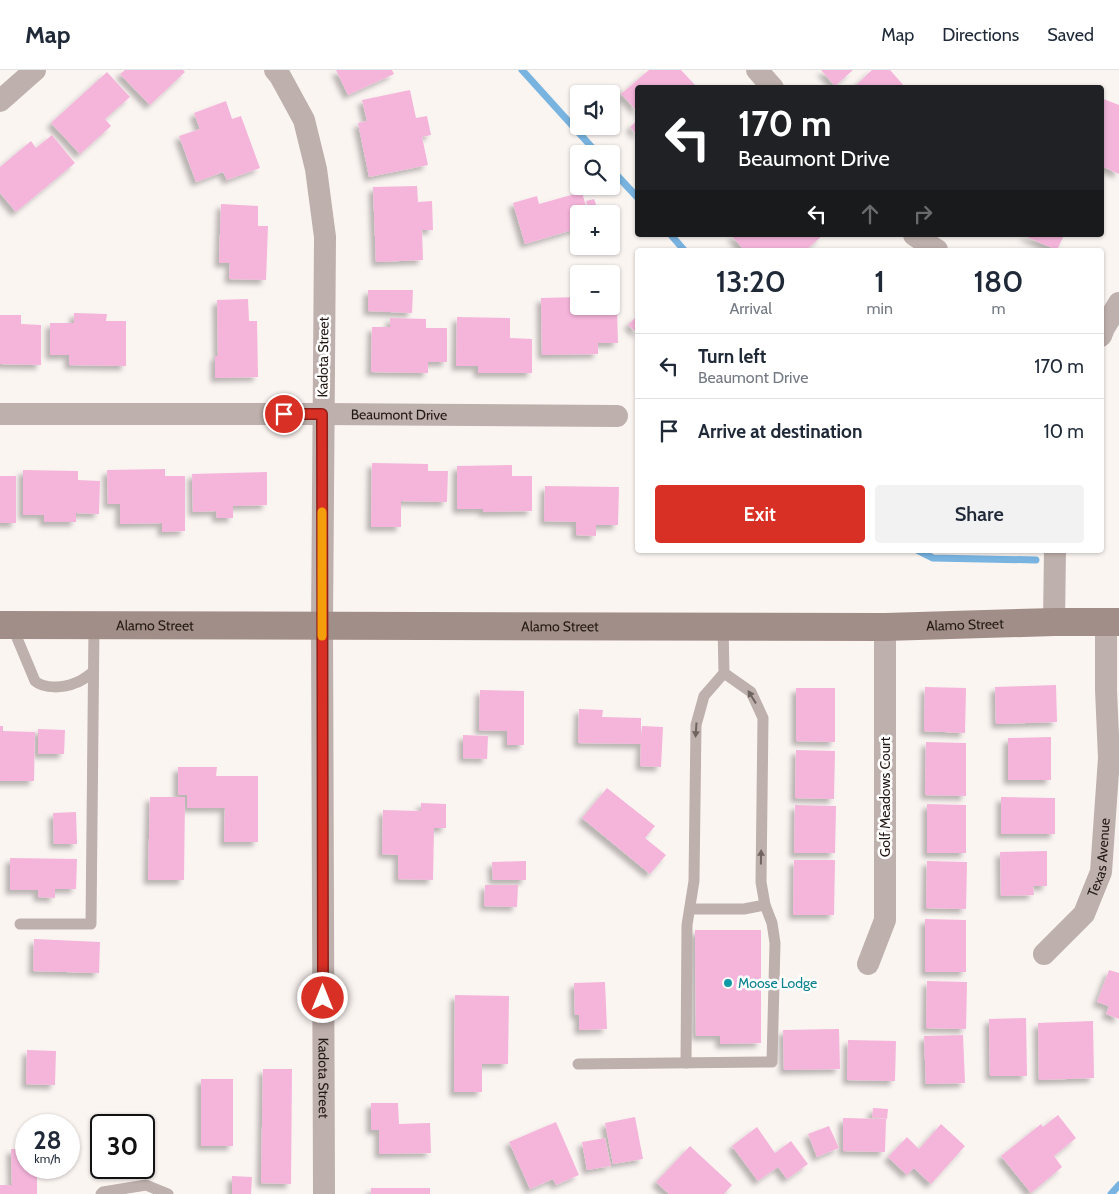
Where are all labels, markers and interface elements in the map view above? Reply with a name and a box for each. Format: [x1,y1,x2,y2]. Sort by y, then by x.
text: Map [25,20,71,49]
text: Map [881,24,914,46]
text: Directions [942,24,1019,46]
text: Saved [1047,24,1094,46]
map controls [570,85,620,315]
button: sound [570,85,620,135]
text: 170 m [738,102,831,145]
icon: left [655,105,720,170]
button: search [570,145,620,195]
text: Beaumont Drive [738,145,890,172]
icon: left [803,200,831,228]
icon: ahead [856,200,884,228]
icon: right [909,200,937,228]
button: + [570,205,620,255]
text: 13:20 [716,263,786,300]
text: 1 [874,263,885,300]
text: 180 [974,263,1023,300]
button: − [570,265,620,315]
text: Arrival [729,299,772,318]
text: min [866,299,893,318]
text: m [991,299,1005,318]
street label: Kadota Street [313,316,333,397]
text: Turn left [698,345,766,368]
icon: left [655,352,683,380]
text: 170 m [1034,355,1084,378]
text: Beaumont Drive [698,368,808,387]
pin [263,393,305,435]
icon: arrive [270,400,298,428]
street label: Beaumont Drive [351,405,447,424]
icon: arrive [655,417,683,445]
text: Arrive at destination [698,420,862,443]
text: 10 m [1044,420,1084,443]
button: Exit [655,485,865,543]
button: Share [875,485,1084,543]
street label: Alamo Street [926,614,1004,635]
street label: Alamo Street [116,616,194,634]
street label: Alamo Street [521,617,599,635]
one-way arrow [748,690,757,704]
one-way arrow [692,723,700,739]
street label: Golf Meadows Court [876,737,894,857]
street label: Texas Avenue [1083,817,1114,899]
one-way arrow [757,848,765,864]
position arrow [296,971,348,1023]
place label: Moose Lodge [738,974,817,992]
marker: Moose Lodge [722,977,734,989]
street label: Kadota Street [314,1038,333,1119]
speed limit sign: 30 [90,1114,155,1179]
text: 28 [33,1125,62,1155]
text: km/h [34,1151,61,1166]

